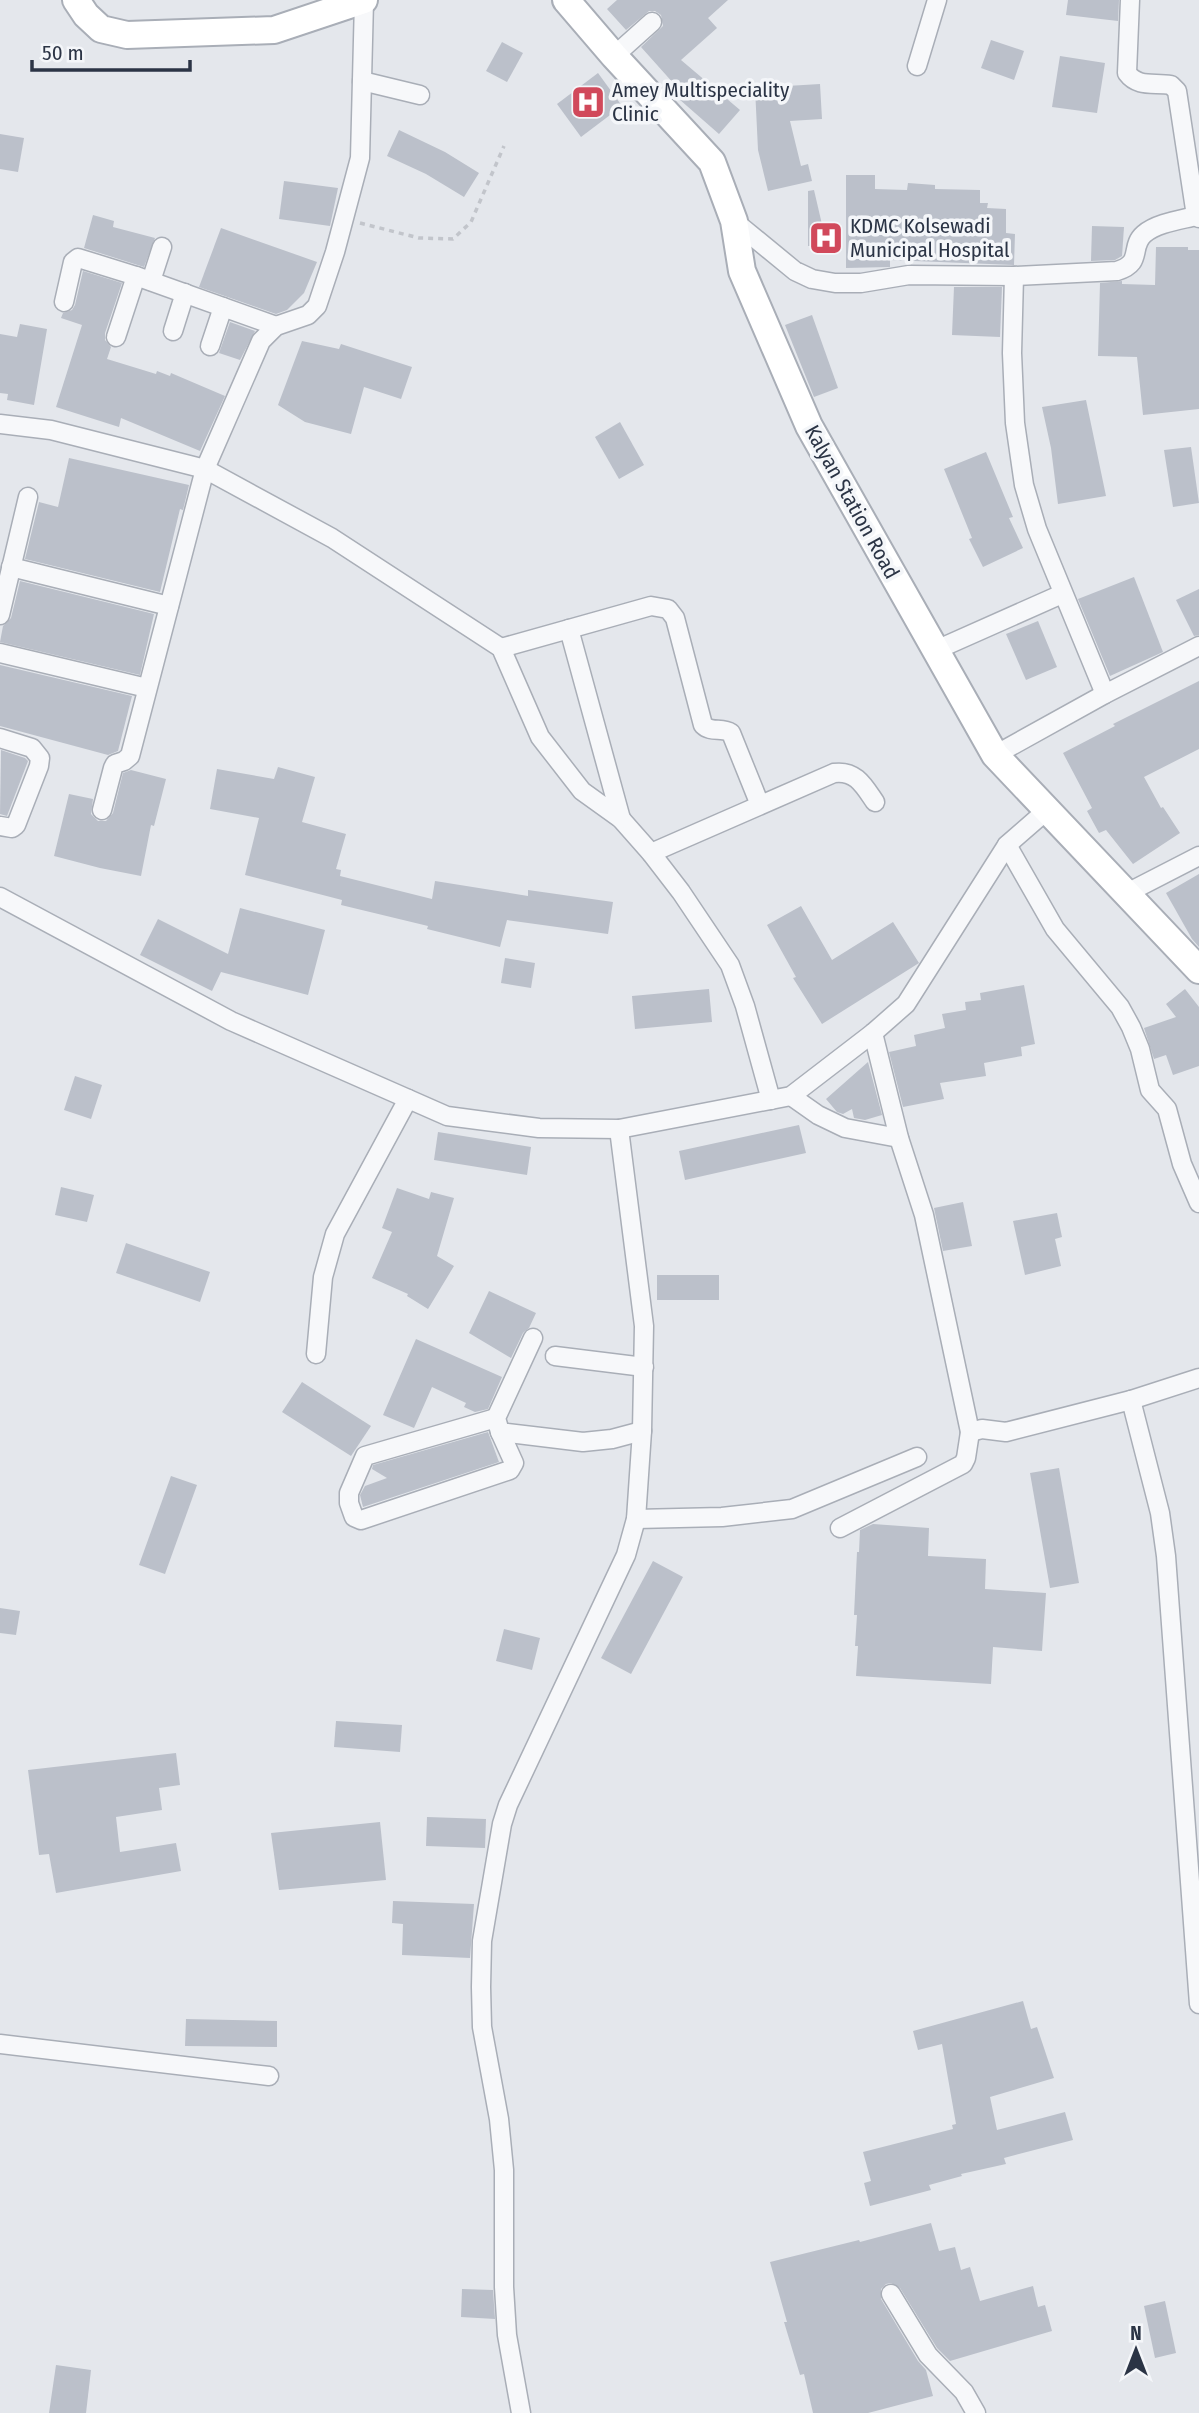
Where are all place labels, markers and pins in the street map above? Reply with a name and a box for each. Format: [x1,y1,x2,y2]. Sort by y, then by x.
place label: Amey Multispeciality Clinic [612,77,790,127]
hospital icon: Amey Multispeciality Clinic [569,83,607,121]
place label: KDMC Kolsewadi Municipal Hospital [850,213,1010,263]
hospital icon: KDMC Kolsewadi Municipal Hospital [807,219,845,257]

